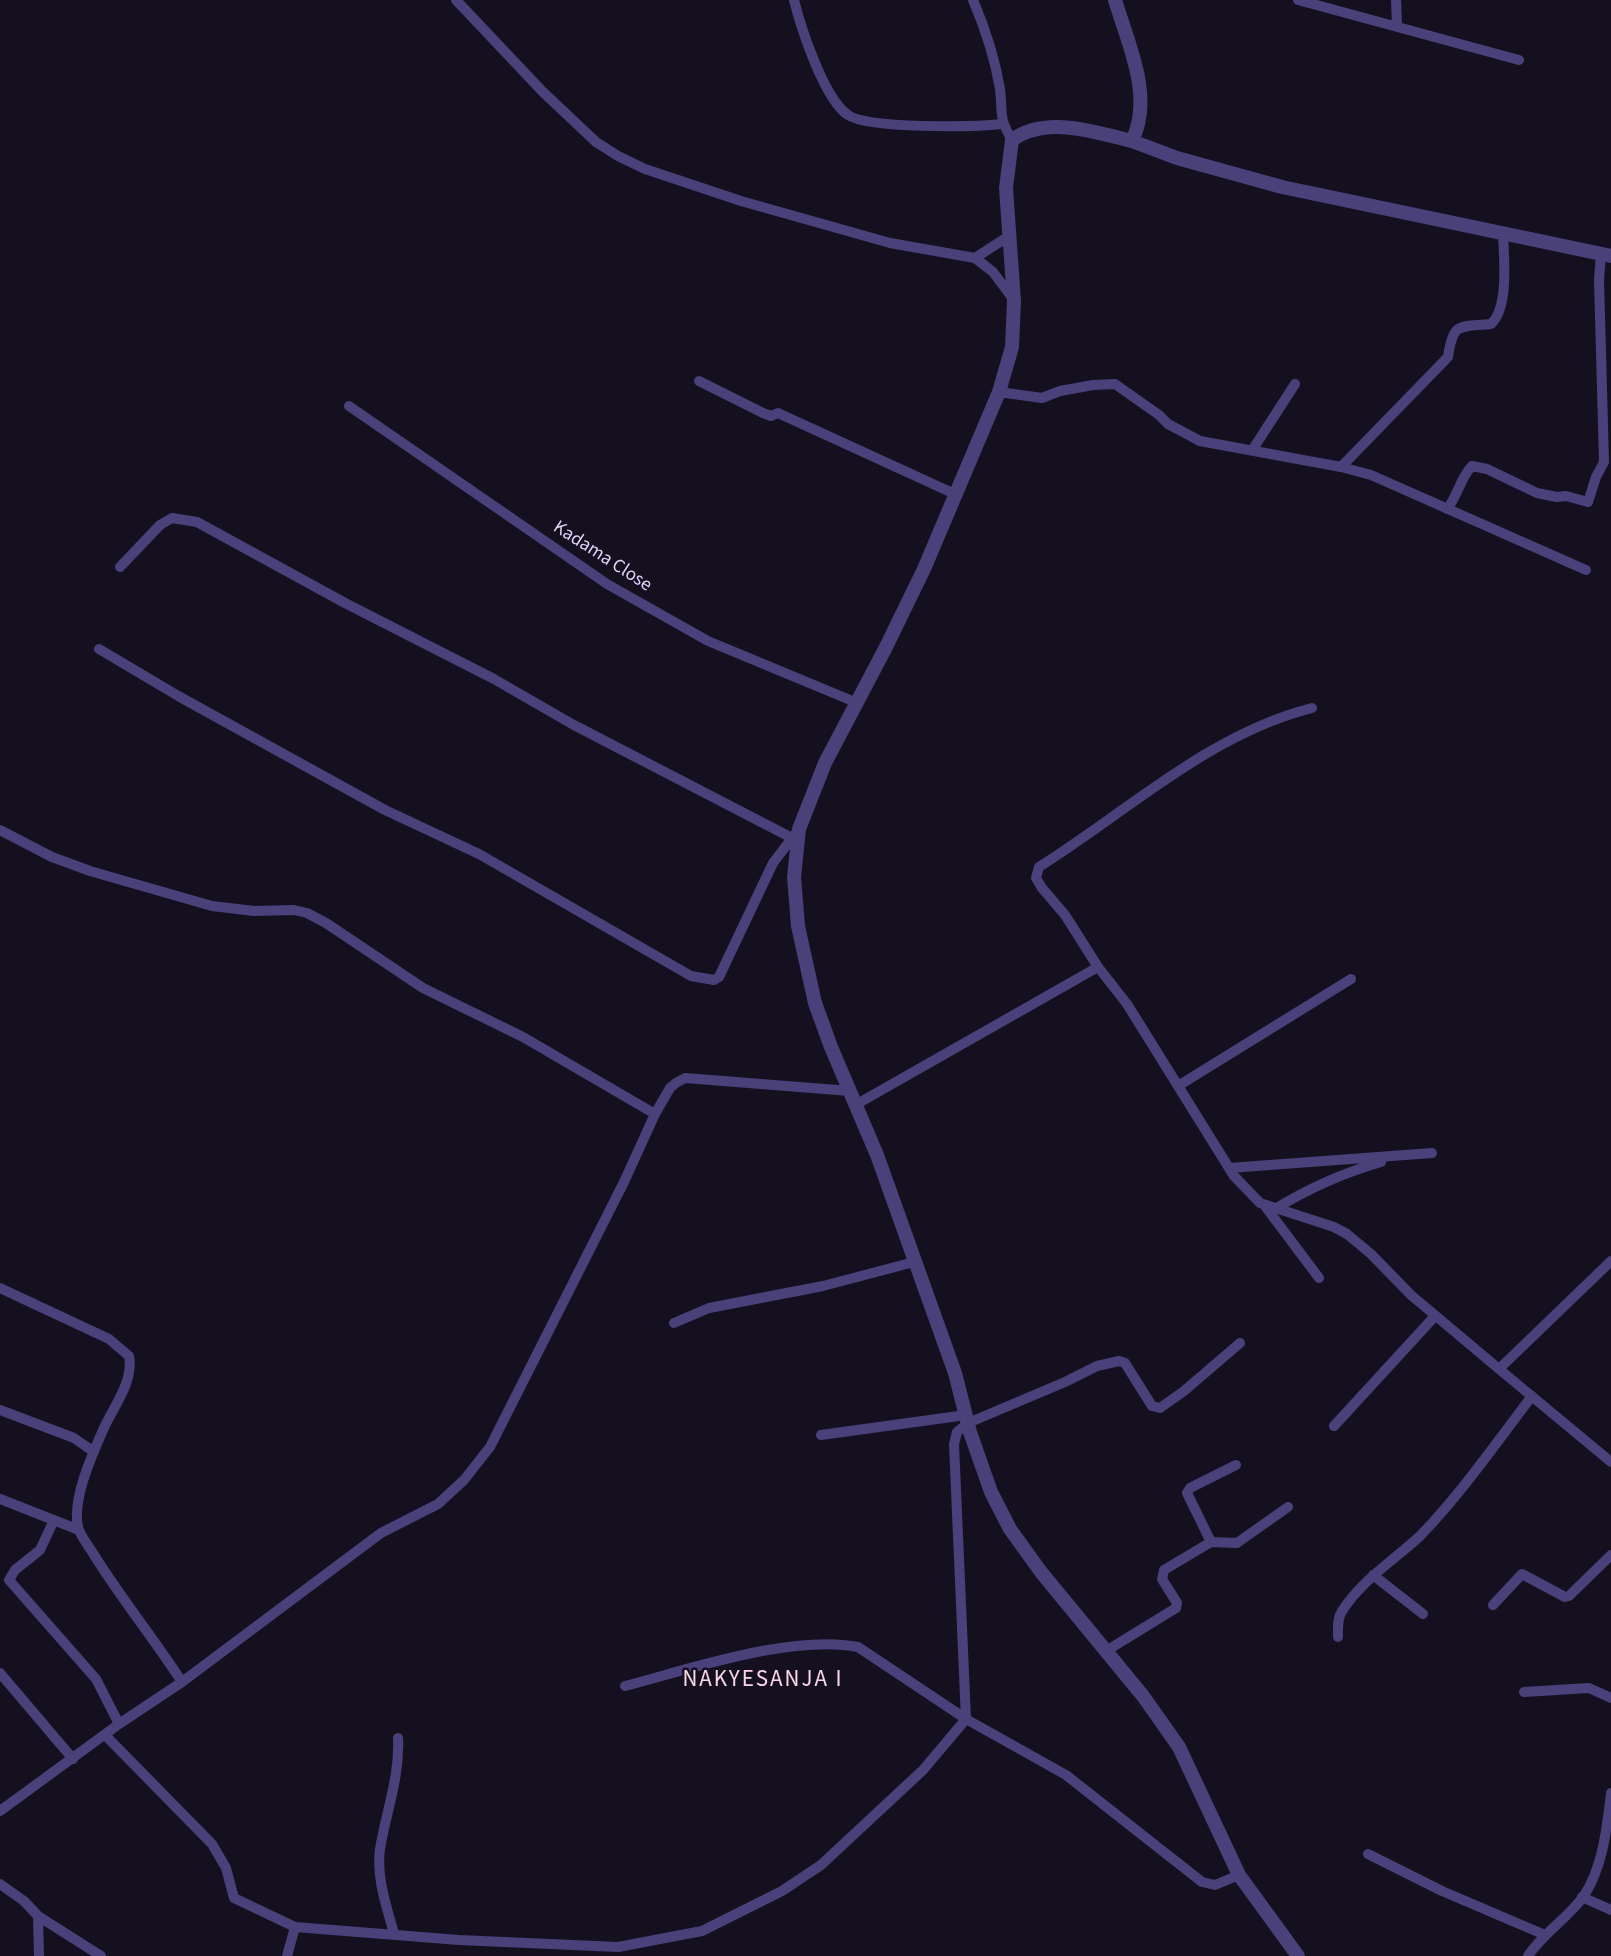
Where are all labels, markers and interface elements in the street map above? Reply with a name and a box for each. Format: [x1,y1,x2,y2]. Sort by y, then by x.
street label: Kadama Close [548,517,656,597]
district label: NAKYESANJA I [684,1667,842,1695]

